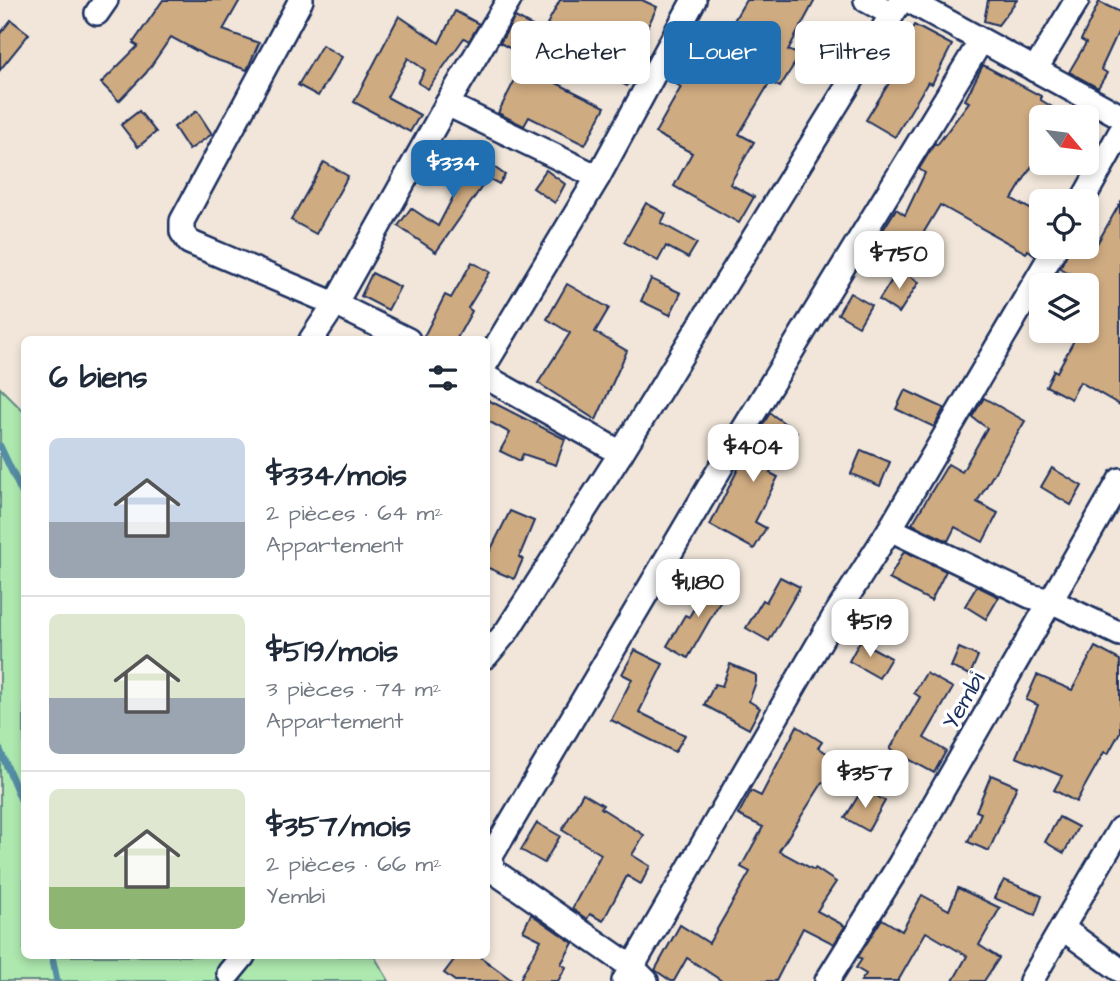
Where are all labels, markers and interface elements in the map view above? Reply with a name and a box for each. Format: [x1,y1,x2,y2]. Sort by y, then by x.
chip: Acheter [511,21,650,84]
chip: Louer [664,21,781,84]
chip: Filtres [795,21,915,84]
north arrow [1029,105,1099,175]
map controls [1029,105,1099,343]
pin: $334 [412,140,494,200]
text: $334 [427,147,479,179]
button: locate [1029,189,1099,259]
pin: $750 [858,232,940,291]
text: $750 [870,238,928,270]
button: layers [1029,273,1099,343]
text: 6 biens [49,357,148,399]
icon: filters [424,359,462,397]
pin: $404 [712,424,794,484]
text: $404 [724,431,782,463]
text: $334/mois [266,455,407,497]
icon: home [105,466,189,550]
text: 2 pièces · 64 m² [266,497,443,529]
text: Appartement [266,529,404,561]
pin: $1,180 [641,560,755,619]
text: $1,180 [672,566,724,598]
pin: $519 [829,600,911,659]
text: $519 [847,606,893,638]
text: $519/mois [266,631,398,673]
icon: home [105,642,189,726]
street label: Yembi [934,666,994,736]
text: 3 pièces · 74 m² [266,673,441,705]
text: Appartement [266,705,404,737]
pin: $357 [824,750,906,810]
text: $357 [838,757,892,789]
text: $357/mois [266,806,411,848]
icon: home [105,817,189,901]
text: 2 pièces · 66 m² [266,848,442,880]
text: Yembi [266,880,325,912]

